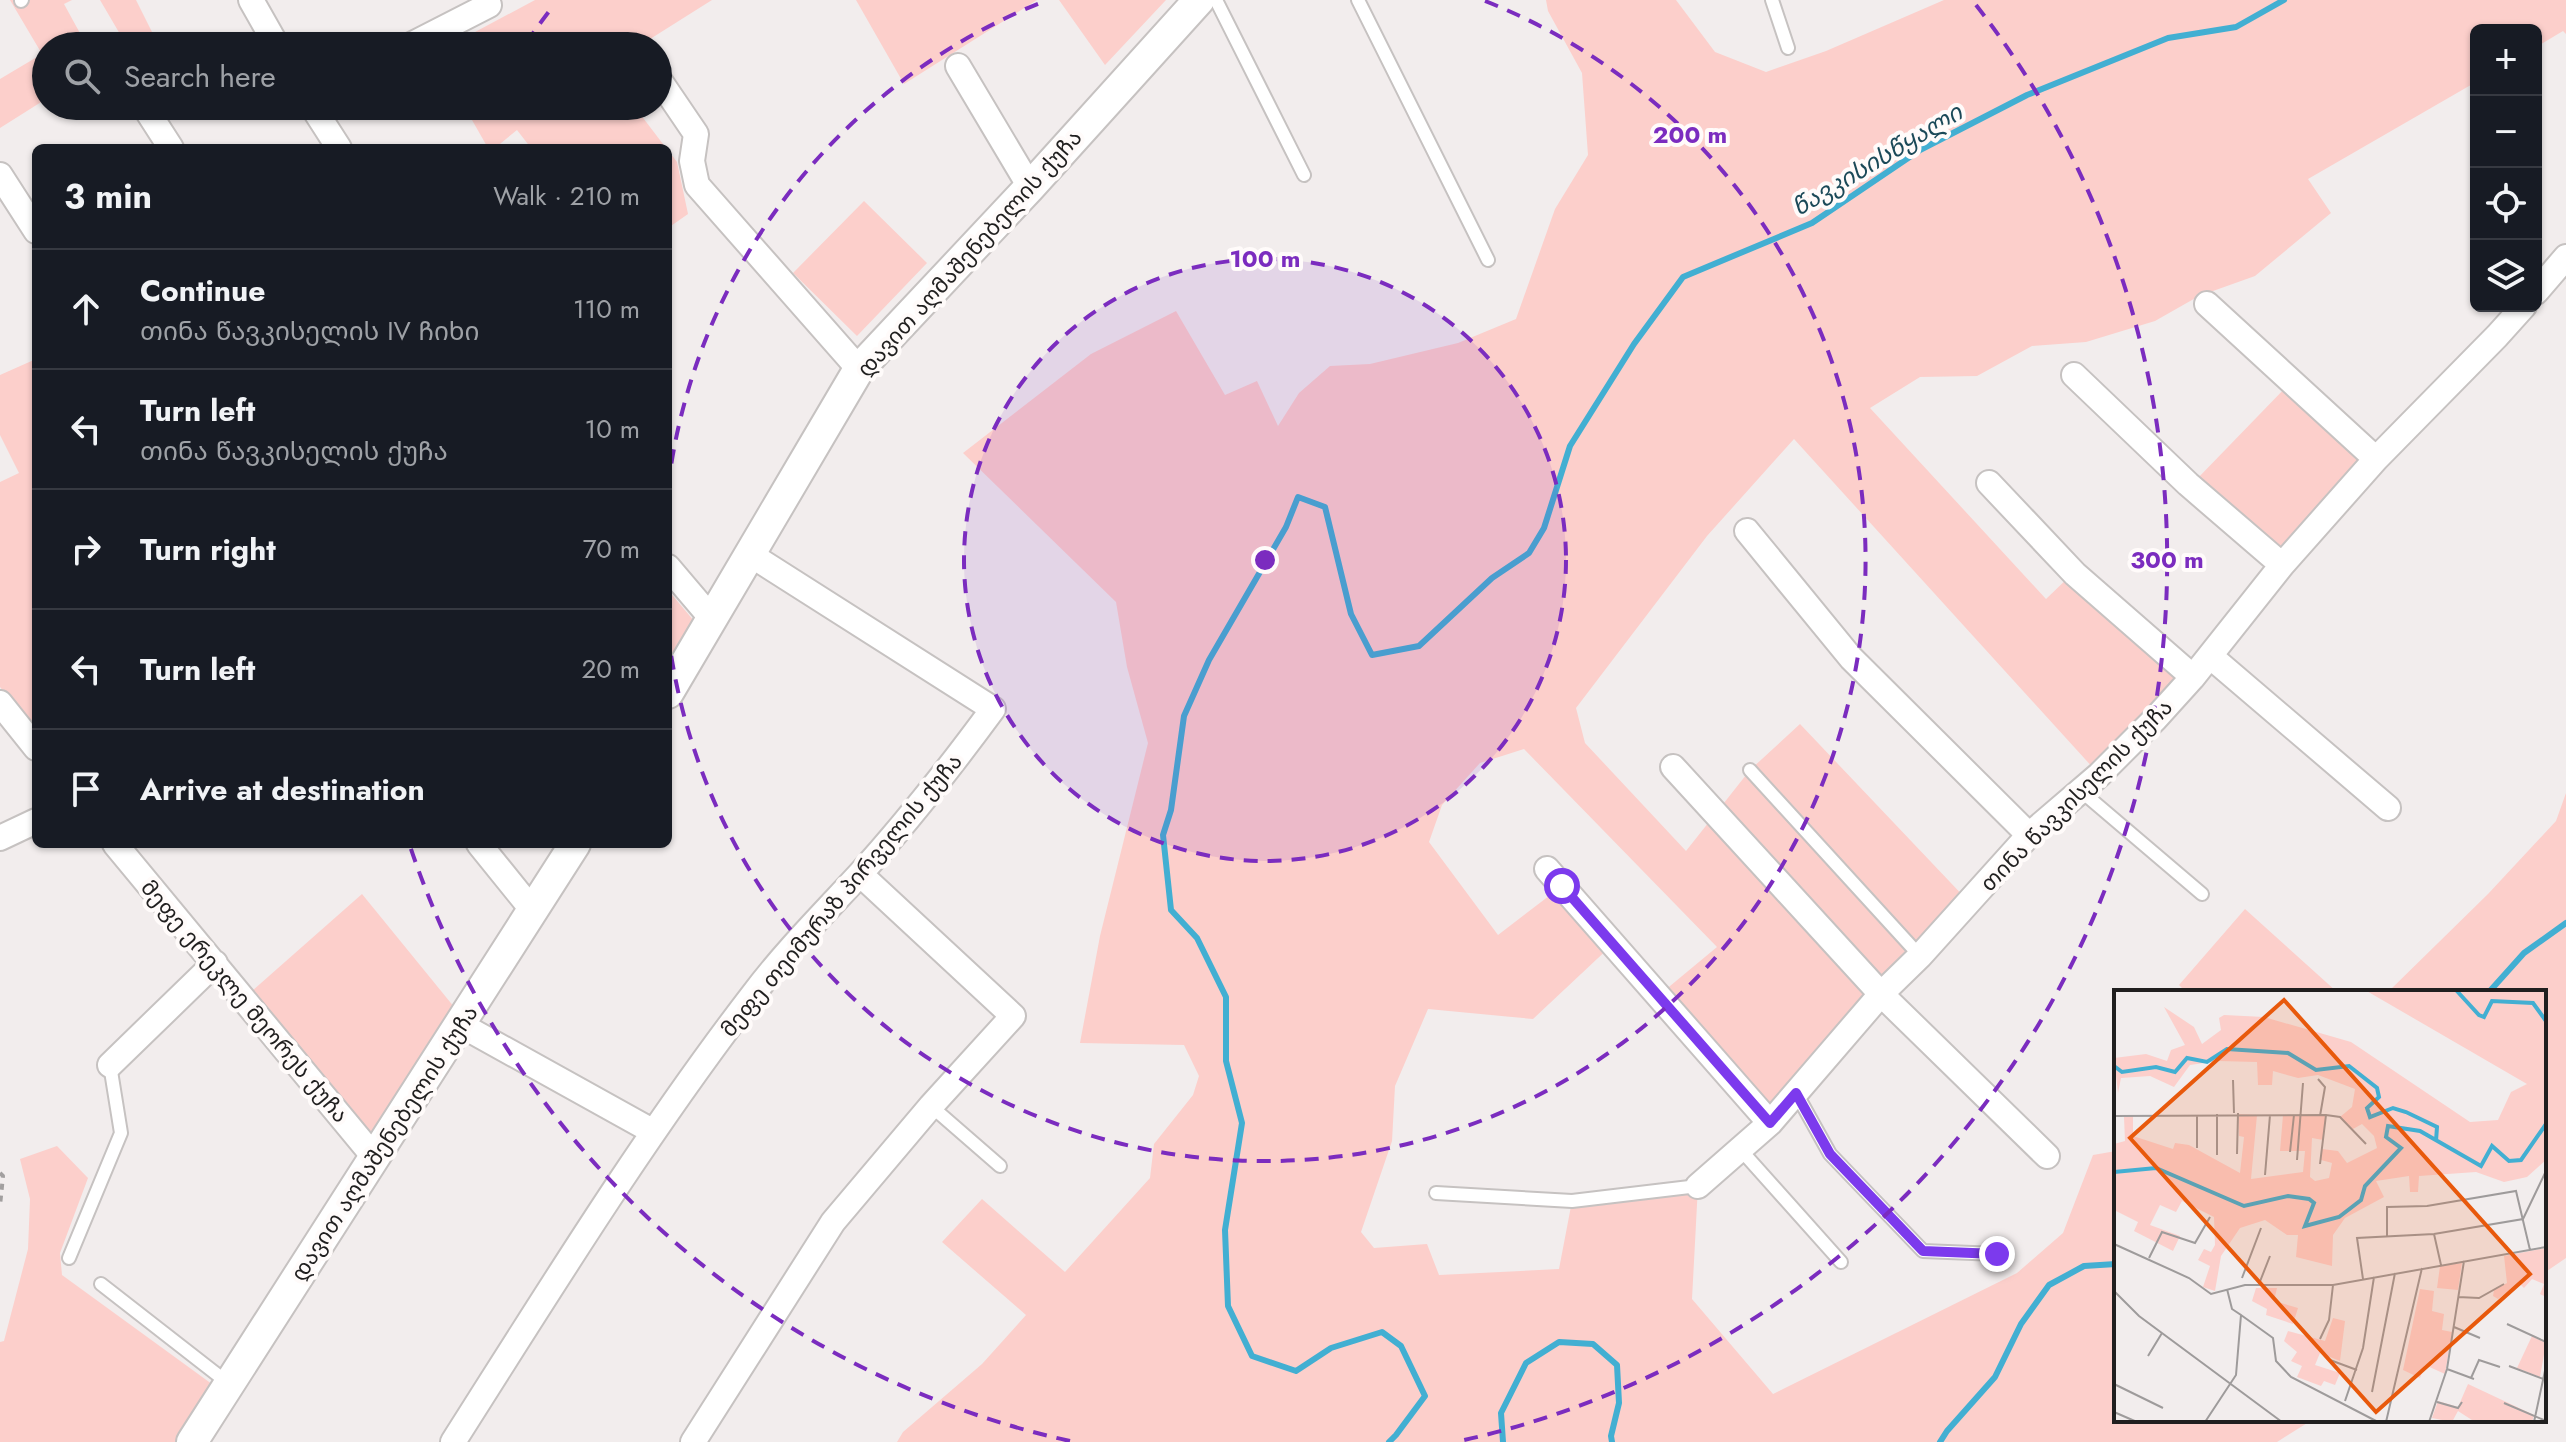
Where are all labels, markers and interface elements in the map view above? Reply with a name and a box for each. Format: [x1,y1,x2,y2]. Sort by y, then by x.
map controls [2470,24,2542,312]
button: + [2470,24,2542,96]
search box [32,32,672,120]
icon: search [60,54,104,98]
text: Search here [124,55,276,98]
water label: წავკისისწყალი [1785,94,1970,224]
button: − [2470,96,2542,168]
text: 200 m [1653,117,1727,152]
street label: დავით აღმაშენებელის ქუჩა [849,122,1089,384]
button: locate [2470,168,2542,240]
text: 3 min [64,172,152,221]
text: Walk · 210 m [493,177,640,215]
button: layers [2470,240,2542,312]
text: 100 m [1230,241,1300,276]
text: Continue [140,269,266,312]
icon: ahead [64,287,108,331]
text: 110 m [573,290,640,328]
text: თინა წავკისელის IV ჩიხი [140,312,480,350]
text: Turn left [140,389,255,432]
icon: left [64,407,108,451]
text: 10 m [585,410,640,448]
text: თინა წავკისელის ქუჩა [140,432,448,470]
icon: right [64,527,108,571]
text: Turn right [140,528,276,571]
text: 70 m [583,530,640,568]
text: 300 m [2130,542,2204,577]
centre of rings [1251,546,1279,574]
icon: left [64,647,108,691]
text: Turn left [140,648,255,691]
text: 20 m [582,650,640,688]
street label: თინა წავკისელის ქუჩა [1973,692,2179,898]
street label: მეფე თეიმურაზ პირველის ქუჩა [713,746,969,1044]
icon: arrive [64,767,108,811]
text: Arrive at destination [140,768,425,811]
route start [1544,868,1580,904]
street label: მეფე ერეკლე მეორეს ქუჩა [134,873,356,1129]
inset map [2114,990,2546,1422]
street label: დავით აღმაშენებელის ქუჩა [283,999,485,1287]
route end [1979,1236,2015,1272]

